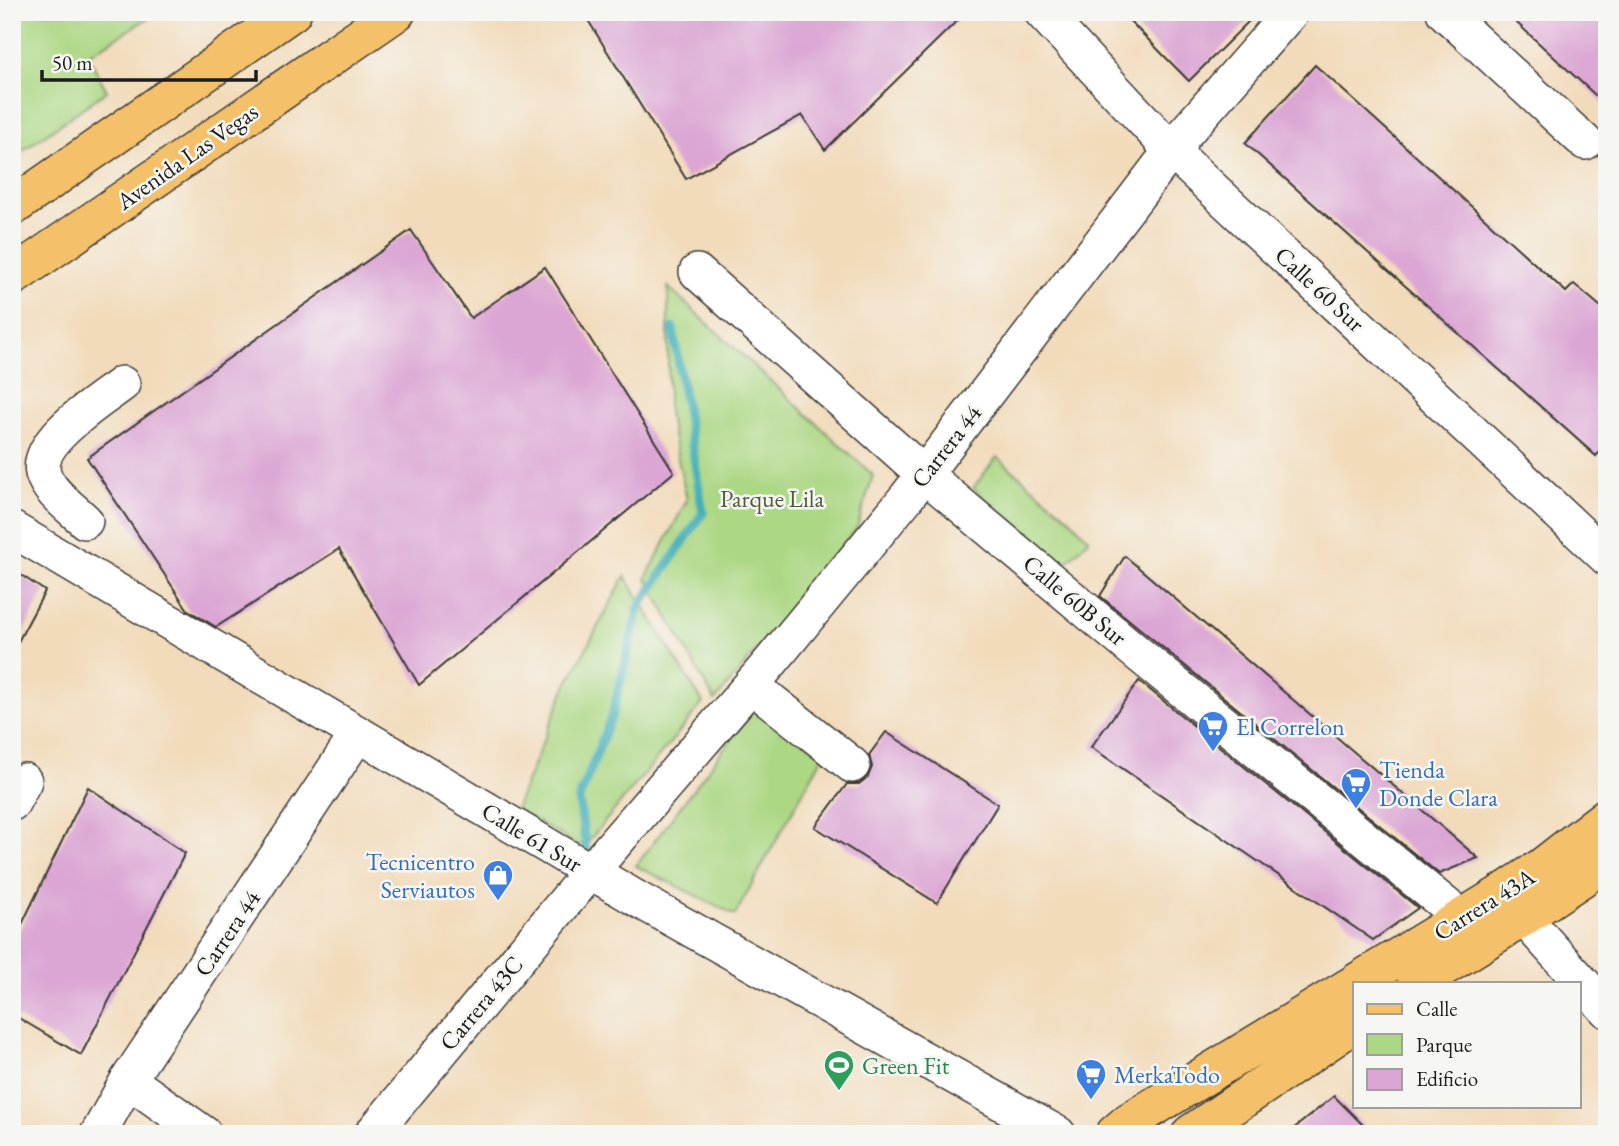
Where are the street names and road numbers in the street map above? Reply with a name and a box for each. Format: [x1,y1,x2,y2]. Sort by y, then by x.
street label: Avenida Las Vegas [109,96,264,217]
street label: Calle 60 Sur [1268,239,1372,339]
street label: Carrera 44 [904,398,989,494]
street label: Calle 60B Sur [1017,548,1133,652]
street label: Calle 61 Sur [476,795,588,879]
street label: Carrera 43A [1427,860,1541,947]
street label: Carrera 44 [187,884,267,982]
street label: Carrera 43C [432,949,530,1057]

